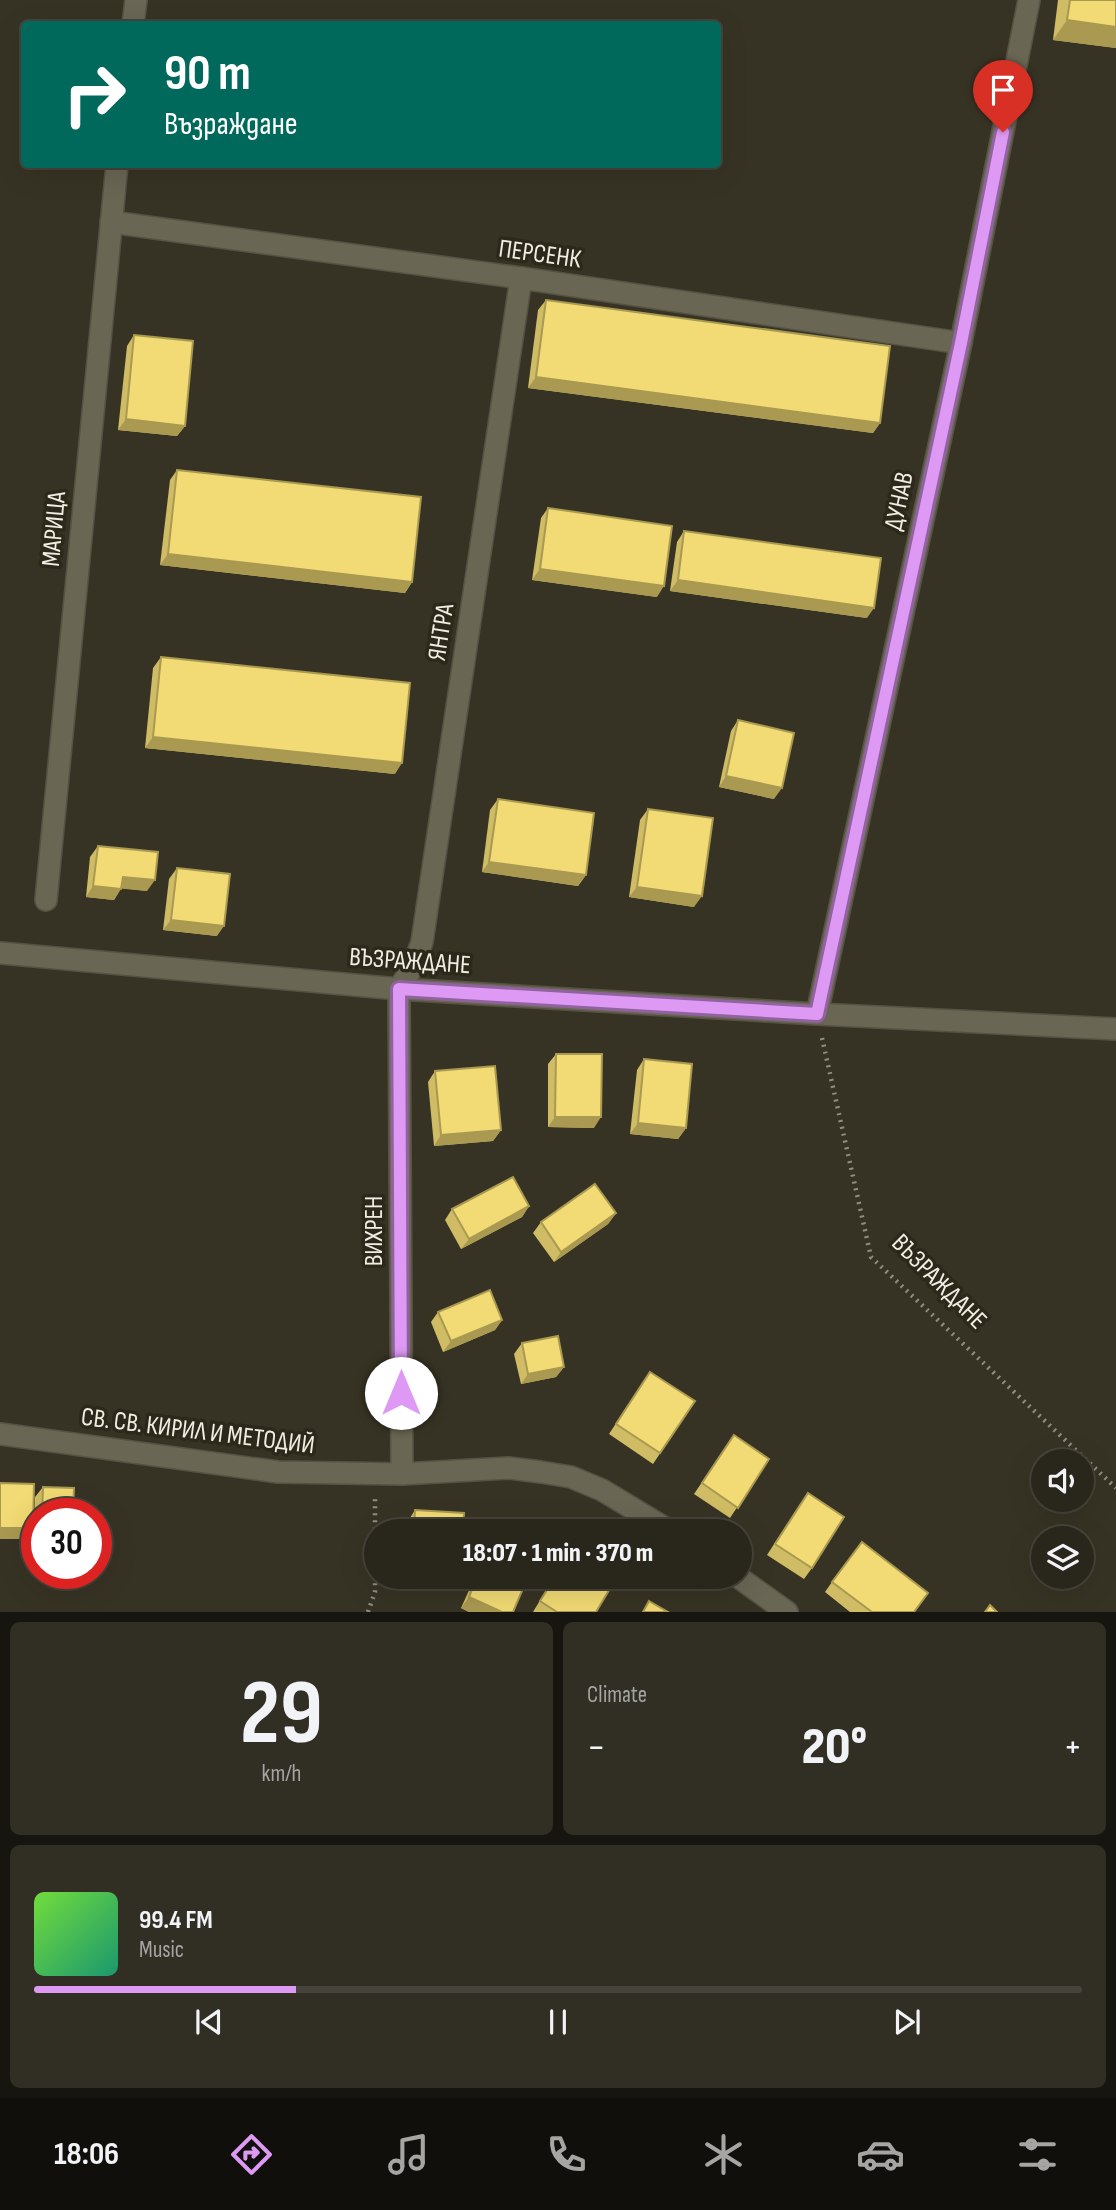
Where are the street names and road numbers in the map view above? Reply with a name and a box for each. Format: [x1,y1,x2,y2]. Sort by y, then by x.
street label: ПЕРСЕНК [497,233,583,276]
street label: ДУНАВ [878,469,921,533]
street label: МАРИЦА [36,489,73,568]
street label: ЯНТРА [422,601,461,663]
street label: ВЪЗРАЖДАНЕ [348,942,472,981]
street label: ВИХРЕН [359,1196,390,1266]
street label: ВЪЗРАЖДАНЕ [885,1228,993,1336]
street label: СВ. СВ. КИРИЛ И МЕТОДИЙ [79,1402,316,1461]

